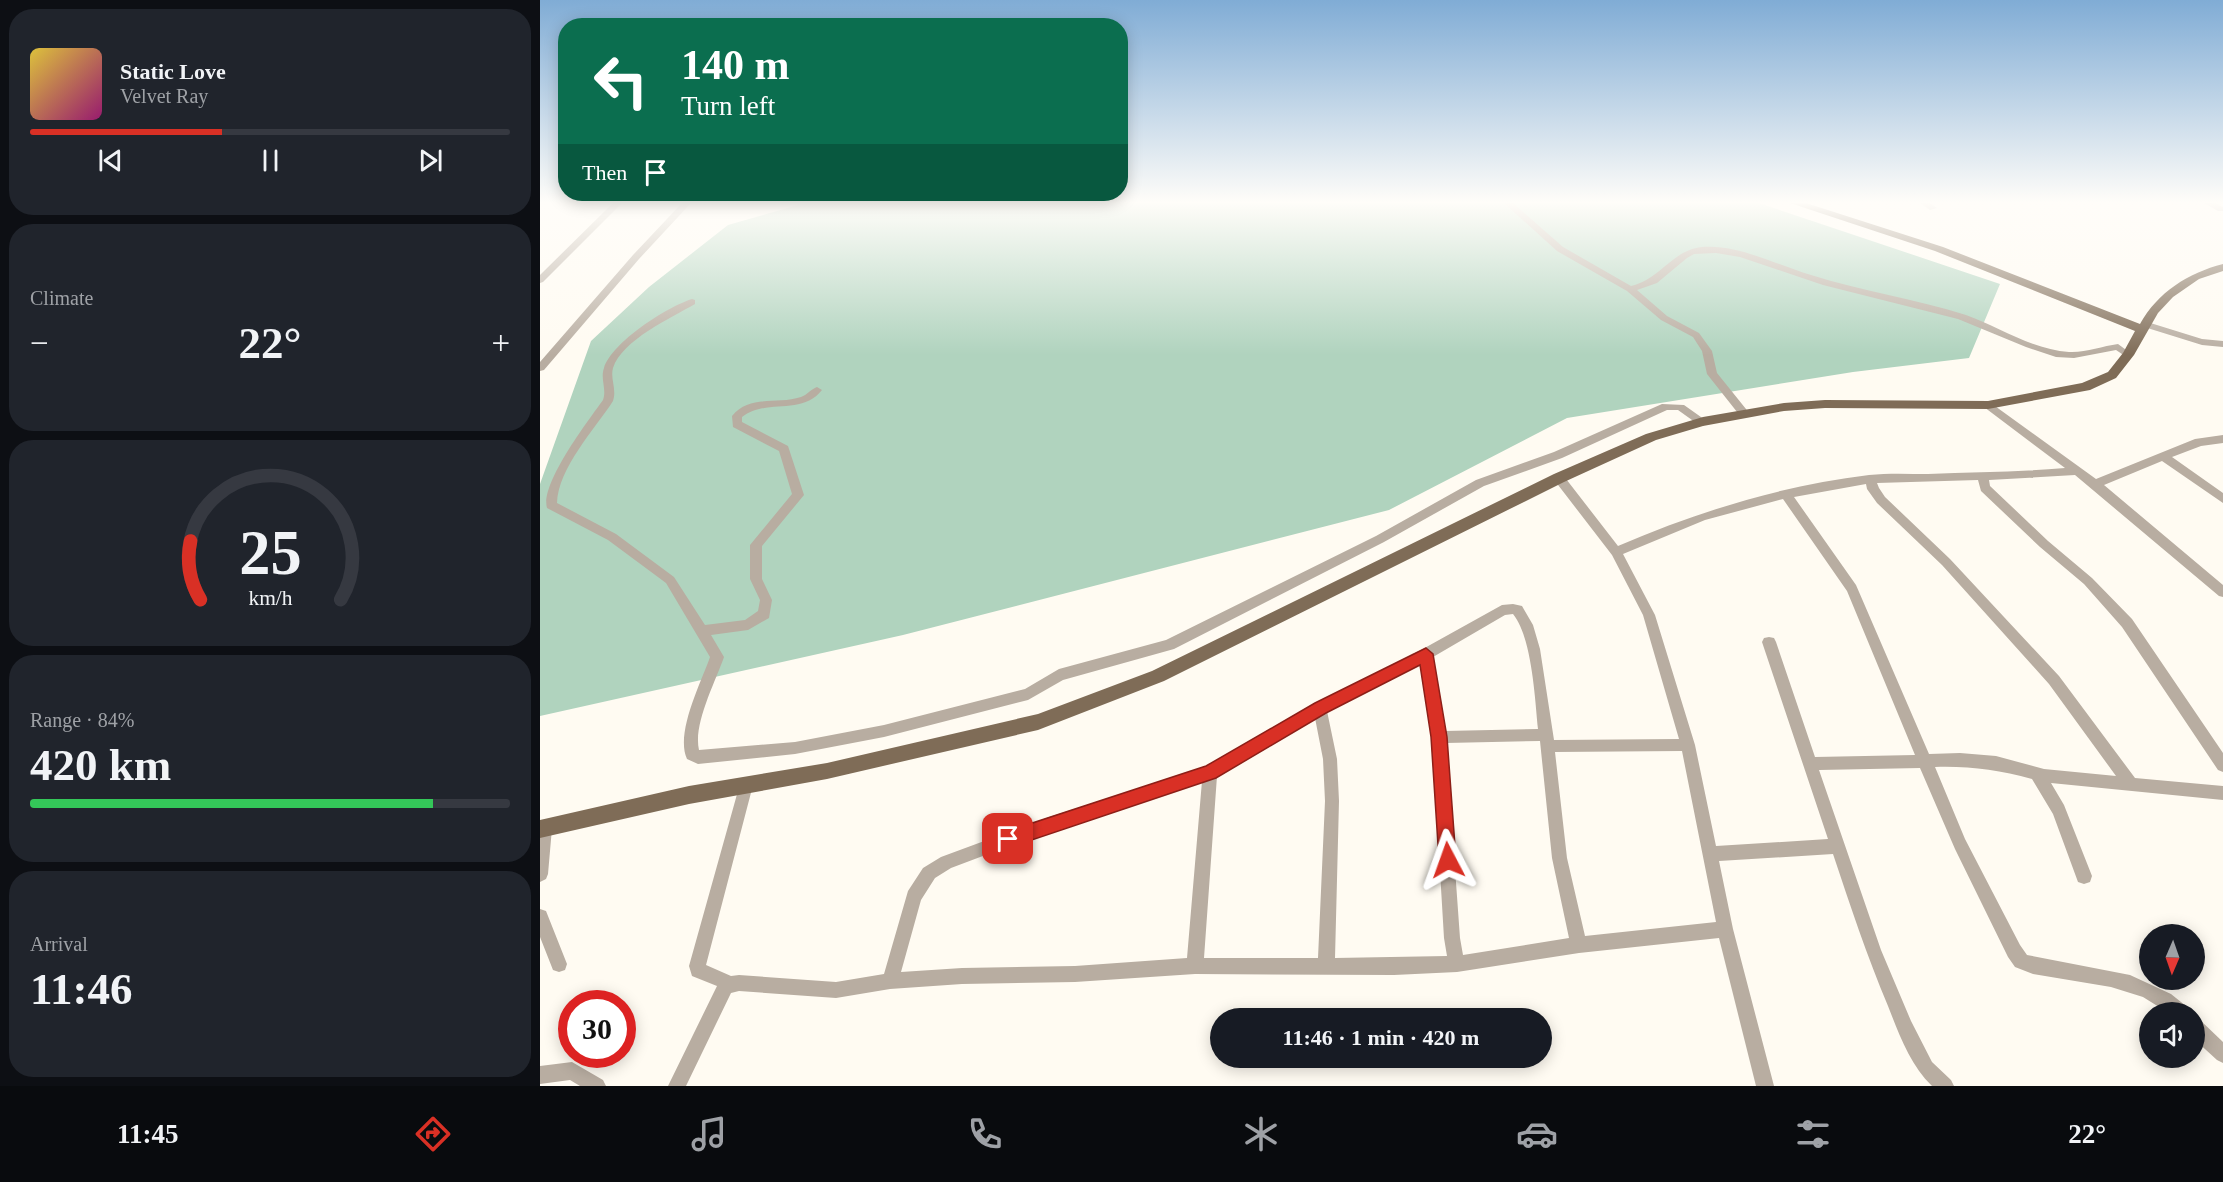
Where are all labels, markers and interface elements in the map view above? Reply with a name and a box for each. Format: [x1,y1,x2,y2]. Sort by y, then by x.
icon: left [582,42,660,120]
text: 140 m [681,42,790,88]
text: Static Love [120,59,226,84]
text: Velvet Ray [120,85,208,107]
text: Turn left [681,91,775,121]
icon: previous [94,144,127,177]
icon: pause [254,144,287,177]
icon: next [414,144,447,177]
icon: arrive [639,156,672,189]
text: Then [582,160,627,185]
text: Climate [30,287,93,309]
text: 22° [239,318,302,368]
text: − [30,325,49,361]
text: + [491,325,510,361]
text: 25 [239,518,301,587]
text: km/h [248,586,292,610]
text: Range · 84% [30,709,134,731]
text: 420 km [30,740,171,790]
pin [982,813,1033,864]
icon: arrive [991,822,1024,855]
position arrow [1416,828,1480,892]
north arrow [2139,924,2205,990]
map controls [2139,924,2205,1068]
text: Arrival [30,933,88,955]
text: 11:46 [30,964,133,1014]
speed limit sign: 30 [558,990,636,1068]
button: sound [2139,1002,2205,1068]
text: 11:46 · 1 min · 420 m [1283,1025,1479,1050]
icon: directions [412,1113,454,1155]
icon: music [688,1113,730,1155]
icon: phone [964,1113,1006,1155]
icon: climate [1240,1113,1282,1155]
icon: car [1516,1113,1558,1155]
icon: filters [1792,1113,1834,1155]
text: 11:45 [117,1119,178,1149]
text: 22° [2068,1119,2106,1149]

